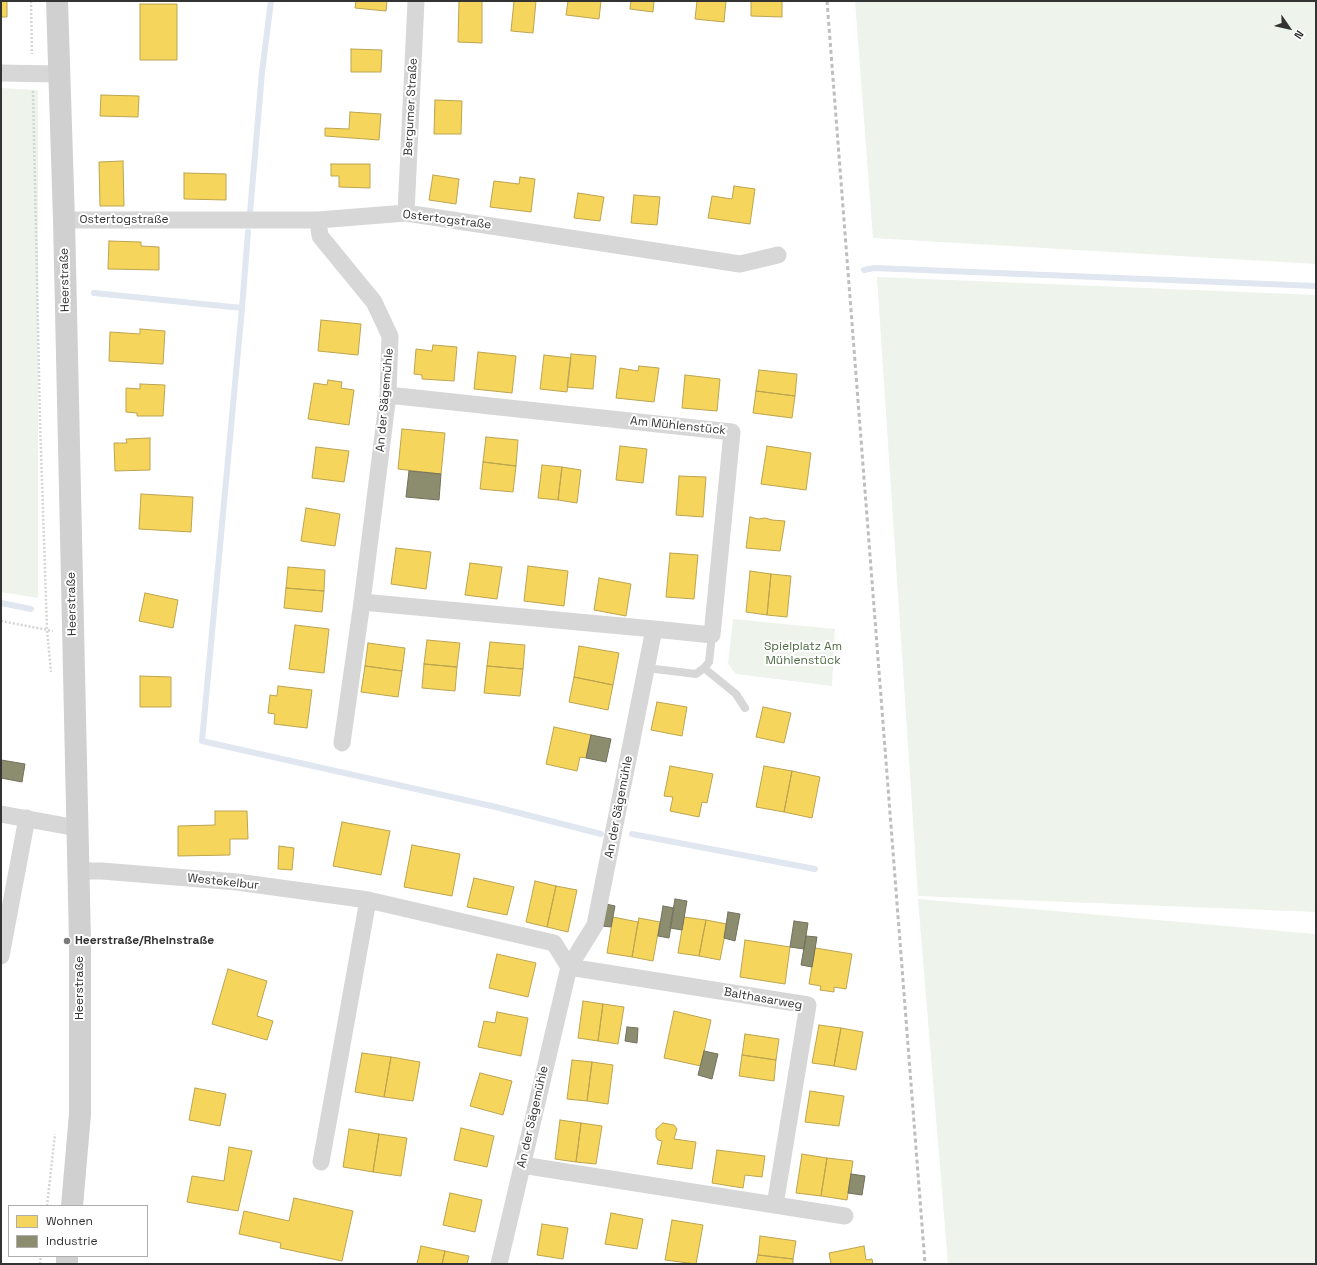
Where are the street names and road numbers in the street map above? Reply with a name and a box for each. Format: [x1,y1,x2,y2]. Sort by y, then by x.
street label: Bergumer Straße [401,58,421,156]
street label: Ostertogstraße [402,207,492,233]
street label: Ostertogstraße [79,213,169,227]
street label: Heerstraße [57,248,73,312]
street label: An der Sägemühle [373,347,397,453]
street label: Am Mühlenstück [629,414,727,438]
street label: Heerstraße [64,572,80,636]
street label: An der Sägemühle [602,754,636,860]
street label: Westekelbur [187,871,259,893]
street label: Heerstraße [73,956,87,1020]
street label: Balthasarweg [723,985,803,1013]
street label: An der Sägemühle [514,1065,552,1169]

